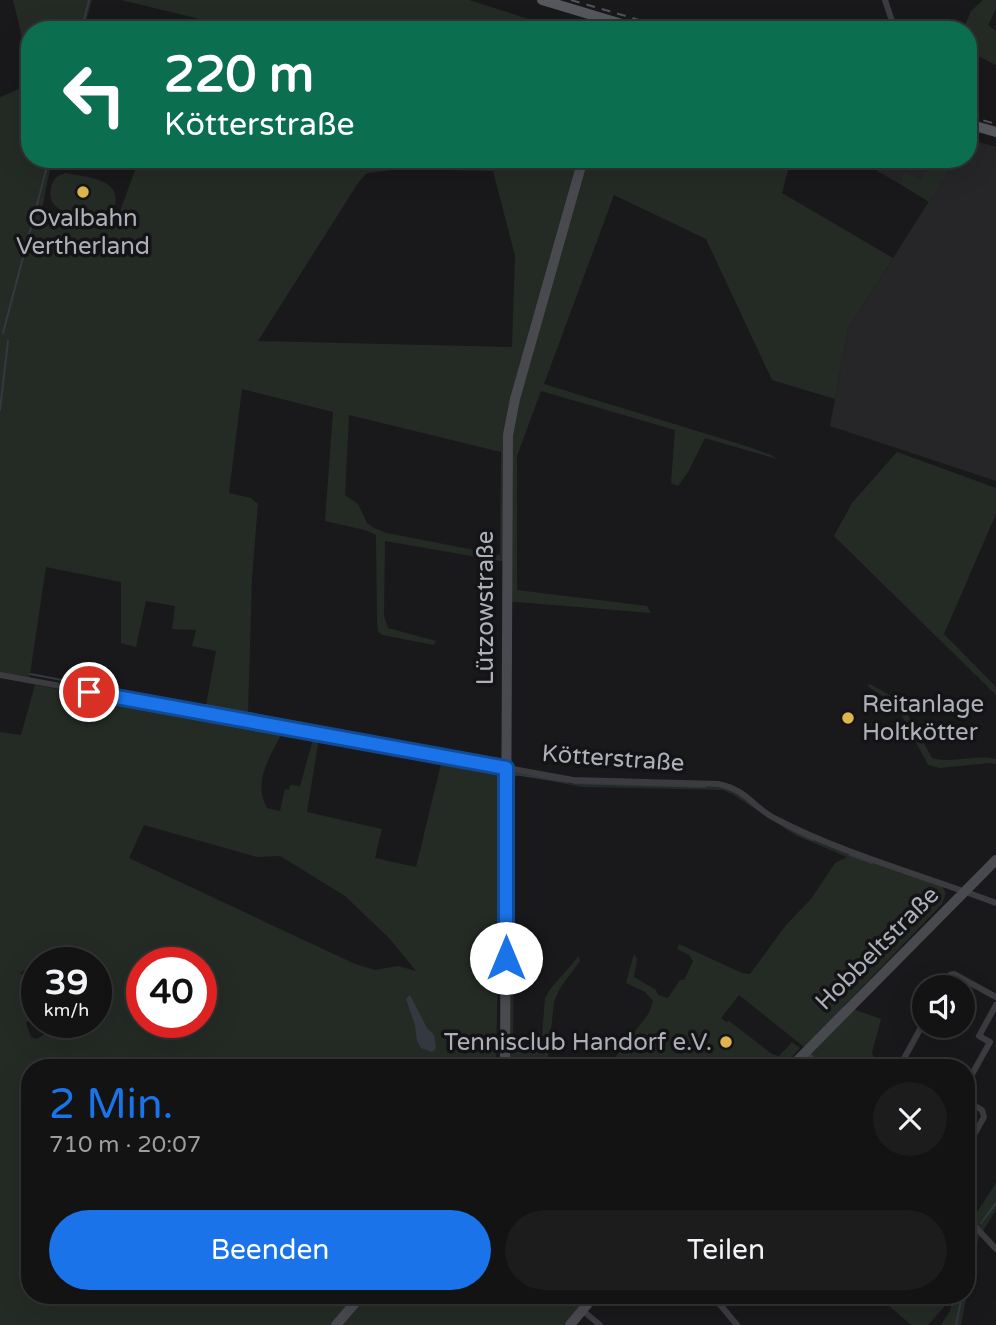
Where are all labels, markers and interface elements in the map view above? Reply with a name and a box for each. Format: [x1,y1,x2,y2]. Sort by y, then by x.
text: 220 m [164,46,314,105]
icon: left [49,49,140,140]
text: Kötterstraße [164,106,355,144]
marker: Ovalbahn Vertherland [75,184,91,200]
place label: Ovalbahn Vertherland [16,204,150,261]
street label: Lützowstraße [471,531,500,685]
pin [59,662,119,722]
icon: arrive [70,673,108,711]
place label: Reitanlage Holtkötter [862,690,984,747]
marker: Reitanlage Holtkötter [840,710,856,726]
street label: Kötterstraße [541,739,685,778]
street label: Hobbeltstraße [810,881,945,1016]
position arrow [469,921,543,995]
speed limit sign: 40 [126,947,217,1038]
text: 39 [45,962,88,1004]
map controls [912,975,975,1038]
button: sound [912,975,975,1038]
text: km/h [44,999,89,1021]
place label: Tennisclub Handorf e.V. [444,1028,712,1057]
marker: Tennisclub Handorf e.V. [718,1034,734,1050]
text: 2 Min. [49,1079,173,1130]
button: close [873,1082,947,1156]
text: 710 m · 20:07 [49,1131,201,1159]
button: Beenden [49,1210,491,1290]
button: Teilen [505,1210,947,1290]

